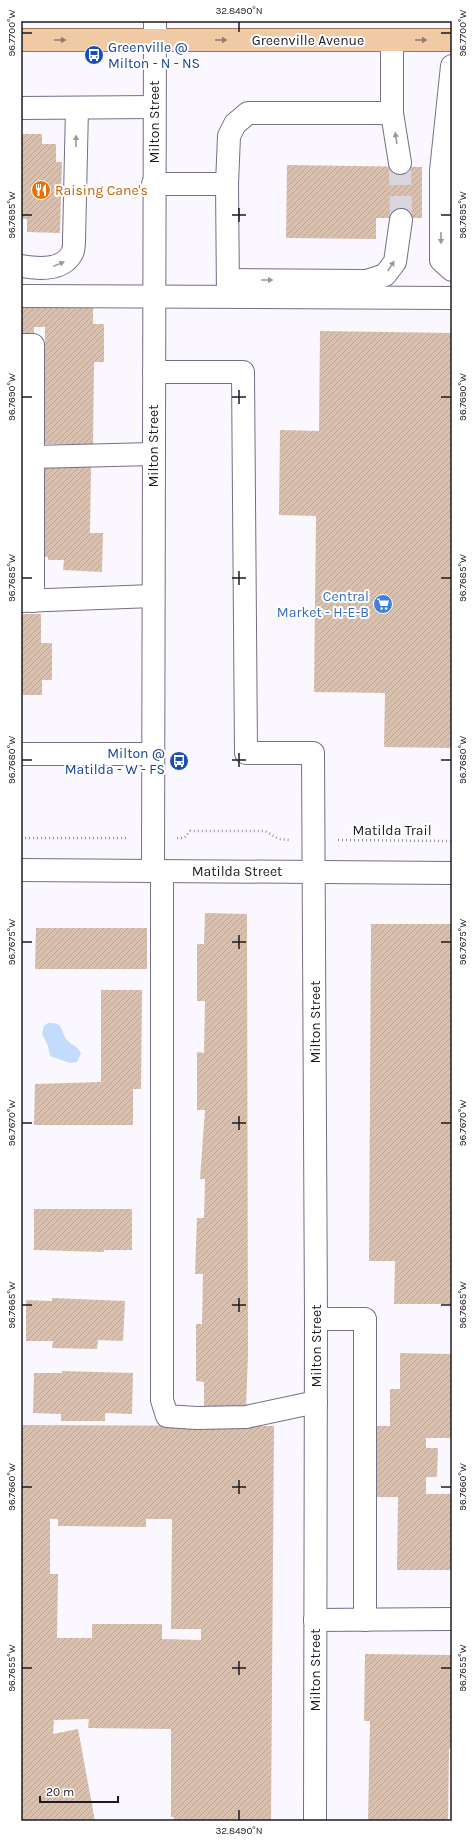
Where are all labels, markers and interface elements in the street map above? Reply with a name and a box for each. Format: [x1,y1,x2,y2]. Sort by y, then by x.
text: 32.8490°N [215,5,263,17]
text: 96.7700°W [6,9,18,56]
text: 96.7700°W [457,9,469,56]
street label: Greenville Avenue [252,32,364,49]
one-way arrow [54,37,67,43]
one-way arrow [215,37,228,43]
one-way arrow [415,37,428,43]
place label: Greenville @ Milton - N - NS [108,39,200,72]
bus stop icon: Greenville @ Milton - N - NS [83,44,105,66]
street label: Milton Street [146,80,163,164]
one-way arrow [393,132,399,144]
one-way arrow [73,134,79,147]
restaurant icon: Raising Cane's [30,179,52,201]
place label: Raising Cane's [55,182,148,199]
text: 96.7695°W [6,191,18,239]
text: 96.7695°W [457,191,469,239]
one-way arrow [438,232,444,245]
one-way arrow [387,260,395,271]
one-way arrow [53,261,65,268]
one-way arrow [261,277,274,283]
text: 96.7690°W [6,373,18,421]
text: 96.7690°W [457,373,469,421]
street label: Milton Street [145,404,162,488]
text: 96.7685°W [6,554,18,602]
text: 96.7685°W [457,554,469,602]
place label: Central Market - H-E-B [277,588,369,621]
supermarket icon: Central Market - H-E-B [372,593,394,615]
text: 96.7680°W [6,736,18,784]
text: 96.7680°W [457,736,469,784]
place label: Milton @ Matilda - W - FS [65,745,165,778]
bus stop icon: Milton @ Matilda - W - FS [168,750,190,772]
street label: Matilda Trail [352,822,432,839]
street label: Matilda Street [192,863,282,880]
text: 96.7675°W [6,919,18,965]
text: 96.7675°W [457,919,469,965]
street label: Milton Street [307,980,324,1064]
text: 96.7670°W [6,1100,18,1146]
text: 96.7670°W [457,1100,469,1146]
text: 96.7665°W [6,1281,18,1329]
text: 96.7665°W [457,1281,469,1329]
street label: Milton Street [308,1304,325,1388]
text: 96.7660°W [6,1463,18,1511]
text: 96.7660°W [457,1463,469,1511]
street label: Milton Street [307,1628,324,1712]
text: 96.7655°W [6,1644,18,1692]
text: 96.7655°W [457,1644,469,1692]
scale bar [40,1778,118,1804]
text: 20 m [46,1785,74,1799]
text: 32.8490°N [215,1825,263,1837]

